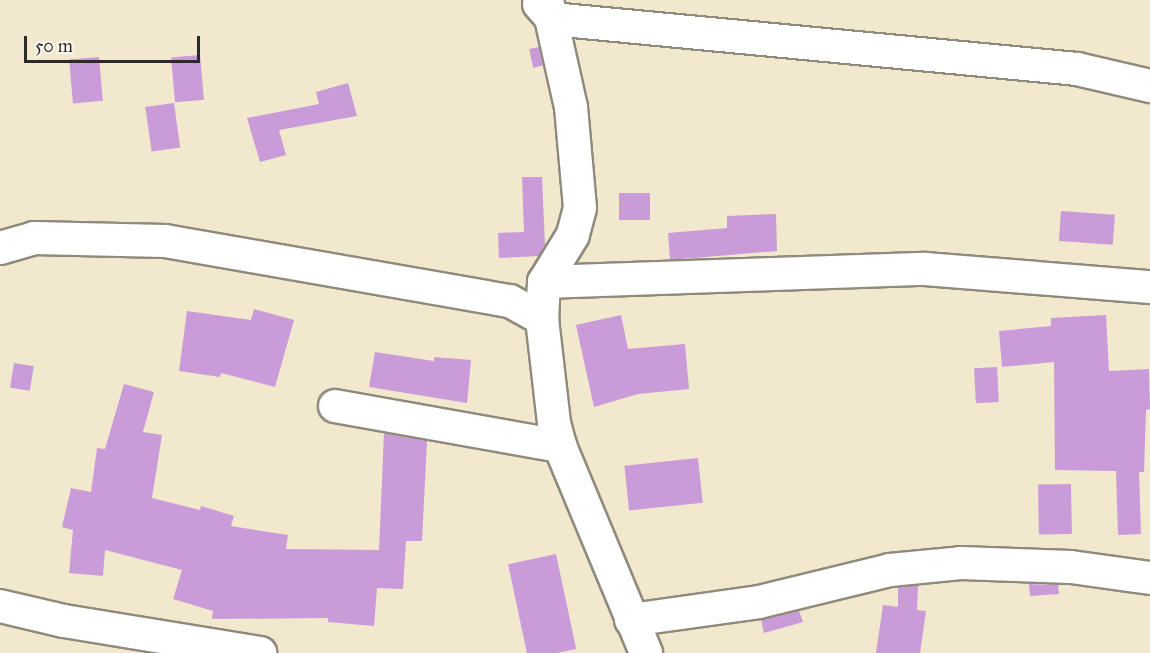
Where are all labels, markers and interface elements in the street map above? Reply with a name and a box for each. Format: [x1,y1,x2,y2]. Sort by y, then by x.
scale bar [27,24,202,62]
text: 50 m [35,35,73,57]

